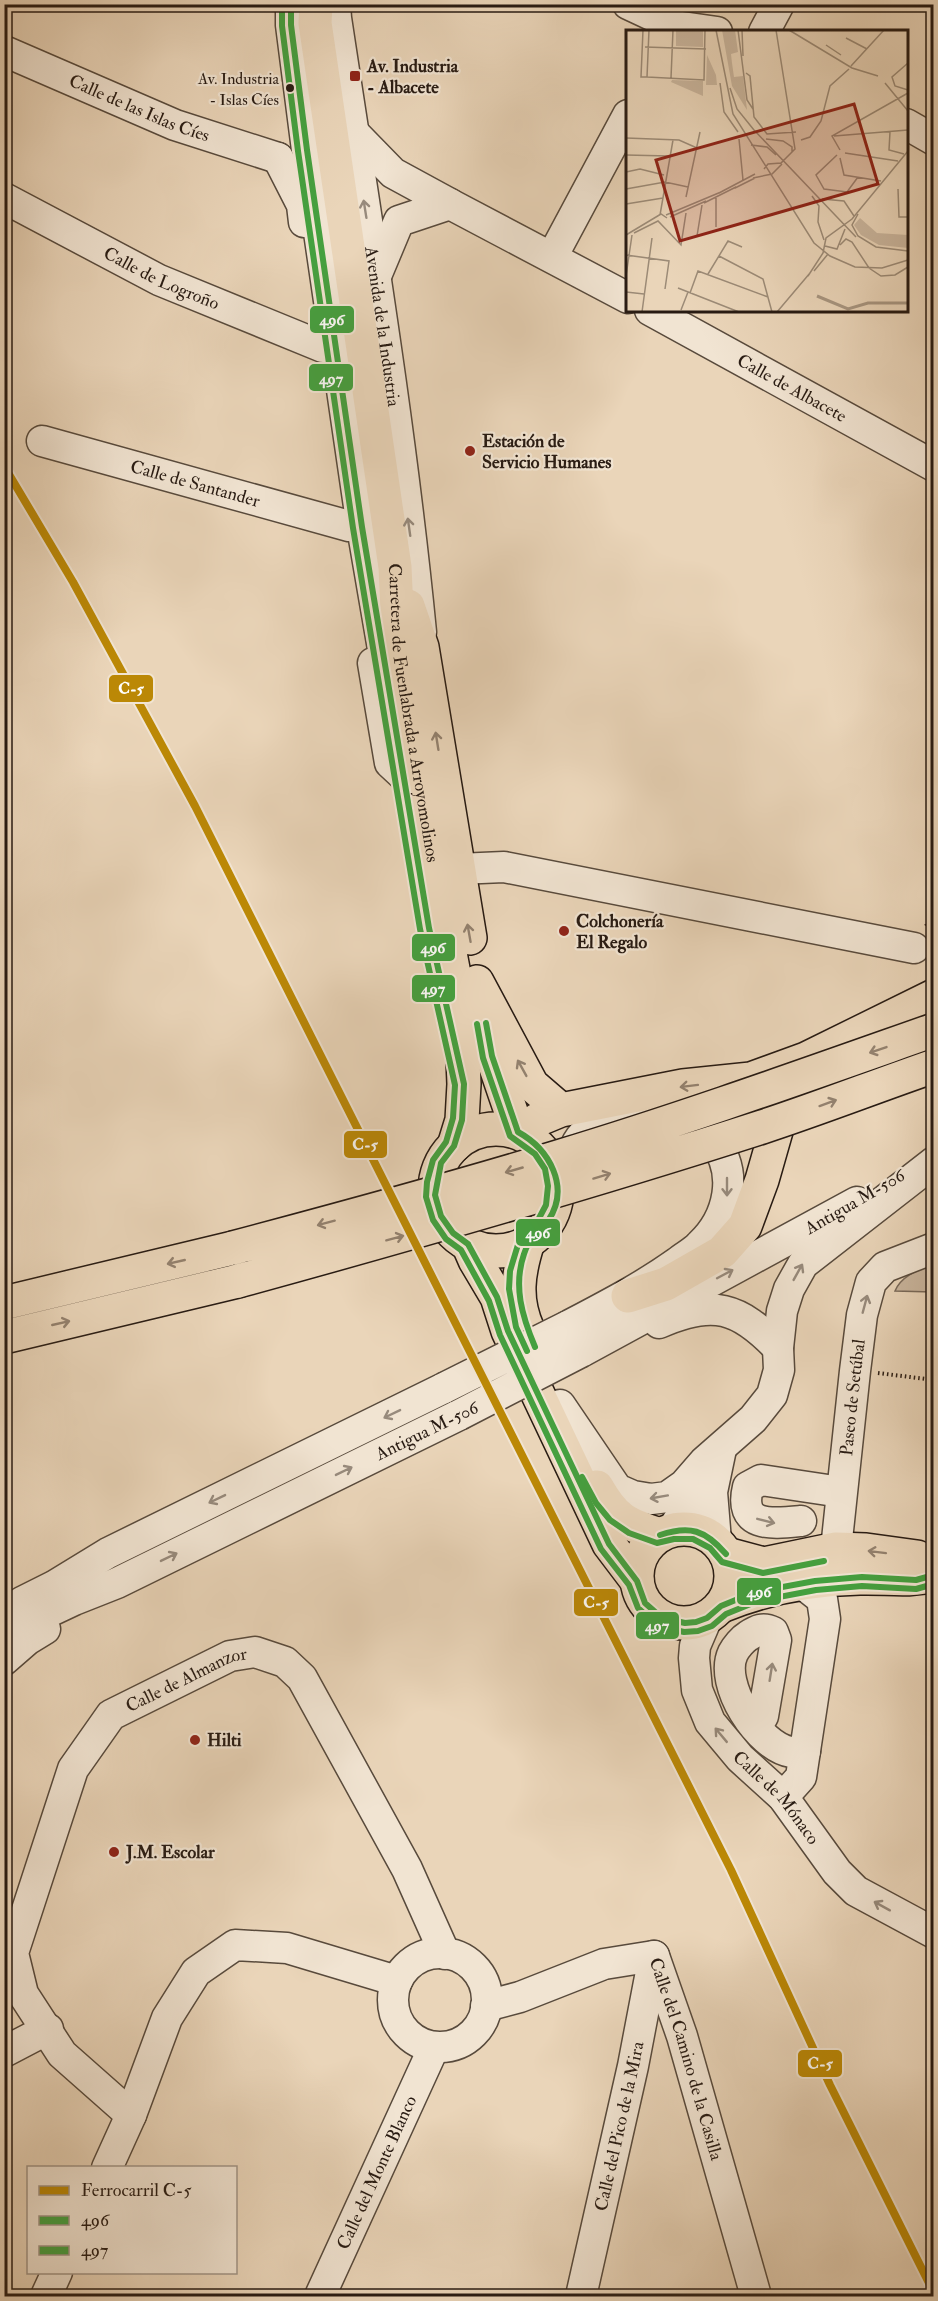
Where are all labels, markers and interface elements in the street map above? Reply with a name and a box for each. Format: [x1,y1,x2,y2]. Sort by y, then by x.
inset map [626,30,908,312]
place label: Av. Industria - Albacete [366,55,459,99]
street label: Calle de las Islas Cíes [65,69,213,147]
place label: Av. Industria - Islas Cíes [197,69,279,110]
marker: Av. Industria - Albacete [348,69,362,83]
marker: Av. Industria - Islas Cíes [284,82,296,94]
one-way arrow [359,199,370,219]
street label: Calle de Logroño [100,241,223,315]
street label: Avenida de la Industria [359,244,406,409]
line badge: 496 [309,305,355,334]
text: 496 [319,310,346,330]
street label: Calle de Albacete [733,349,851,428]
line badge: 497 [308,363,354,392]
text: 497 [318,369,344,389]
place label: Estación de Servicio Humanes [482,430,612,474]
marker: Estación de Servicio Humanes [463,444,477,458]
street label: Calle de Santander [128,455,263,512]
one-way arrow [404,517,415,537]
street label: Carretera de Fuenlabrada a Arroyomolinos [383,563,445,864]
line badge: C-5 [108,674,154,703]
text: C-5 [118,679,145,699]
one-way arrow [431,731,442,751]
place label: Colchonería El Regalo [576,910,664,954]
one-way arrow [463,924,474,943]
marker: Colchonería El Regalo [557,924,571,938]
line badge: 496 [411,933,456,962]
text: 496 [420,938,447,958]
line badge: 497 [411,974,456,1003]
text: 497 [420,979,446,999]
one-way arrow [869,1045,888,1056]
one-way arrow [516,1059,527,1077]
one-way arrow [679,1081,699,1092]
one-way arrow [818,1097,837,1108]
line badge: C-5 [343,1130,388,1159]
text: C-5 [352,1135,379,1155]
street label: Antigua M-506 [800,1164,910,1240]
one-way arrow [505,1165,524,1176]
one-way arrow [592,1170,611,1181]
one-way arrow [721,1177,733,1197]
one-way arrow [317,1218,336,1230]
line badge: 496 [515,1218,561,1247]
text: 496 [525,1223,552,1243]
one-way arrow [386,1232,405,1244]
one-way arrow [167,1256,186,1268]
one-way arrow [793,1264,805,1281]
one-way arrow [715,1268,733,1280]
one-way arrow [860,1294,872,1313]
one-way arrow [52,1317,71,1329]
street label: Paseo de Setúbal [834,1337,870,1457]
street label: Antigua M-506 [371,1396,483,1466]
one-way arrow [383,1408,401,1420]
one-way arrow [335,1465,353,1477]
one-way arrow [650,1492,669,1503]
one-way arrow [208,1494,226,1506]
one-way arrow [756,1515,775,1527]
one-way arrow [868,1546,888,1557]
one-way arrow [160,1551,178,1563]
line badge: 496 [736,1577,782,1606]
text: 496 [746,1582,773,1602]
line badge: C-5 [573,1588,619,1617]
text: C-5 [583,1593,610,1613]
line badge: 497 [635,1611,680,1640]
text: 497 [644,1616,670,1636]
street label: Calle de Almanzor [122,1642,249,1718]
one-way arrow [765,1663,776,1682]
one-way arrow [714,1728,728,1743]
place label: Hilti [207,1729,242,1752]
marker: Hilti [188,1733,202,1747]
street label: Calle de Mónaco [728,1746,825,1849]
place label: J.M. Escolar [125,1841,215,1864]
marker: J.M. Escolar [107,1845,121,1859]
one-way arrow [874,1899,891,1911]
street label: Calle del Camino de la Casilla [644,1954,728,2164]
street label: Calle del Pico de la Mira [589,2039,649,2213]
line badge: C-5 [797,2049,843,2078]
text: C-5 [807,2054,834,2074]
street label: Calle del Monte Blanco [331,2091,422,2253]
legend [27,2166,237,2274]
text: Ferrocarril C-5 [81,2179,191,2202]
text: 496 [81,2209,110,2232]
text: 497 [81,2239,108,2262]

